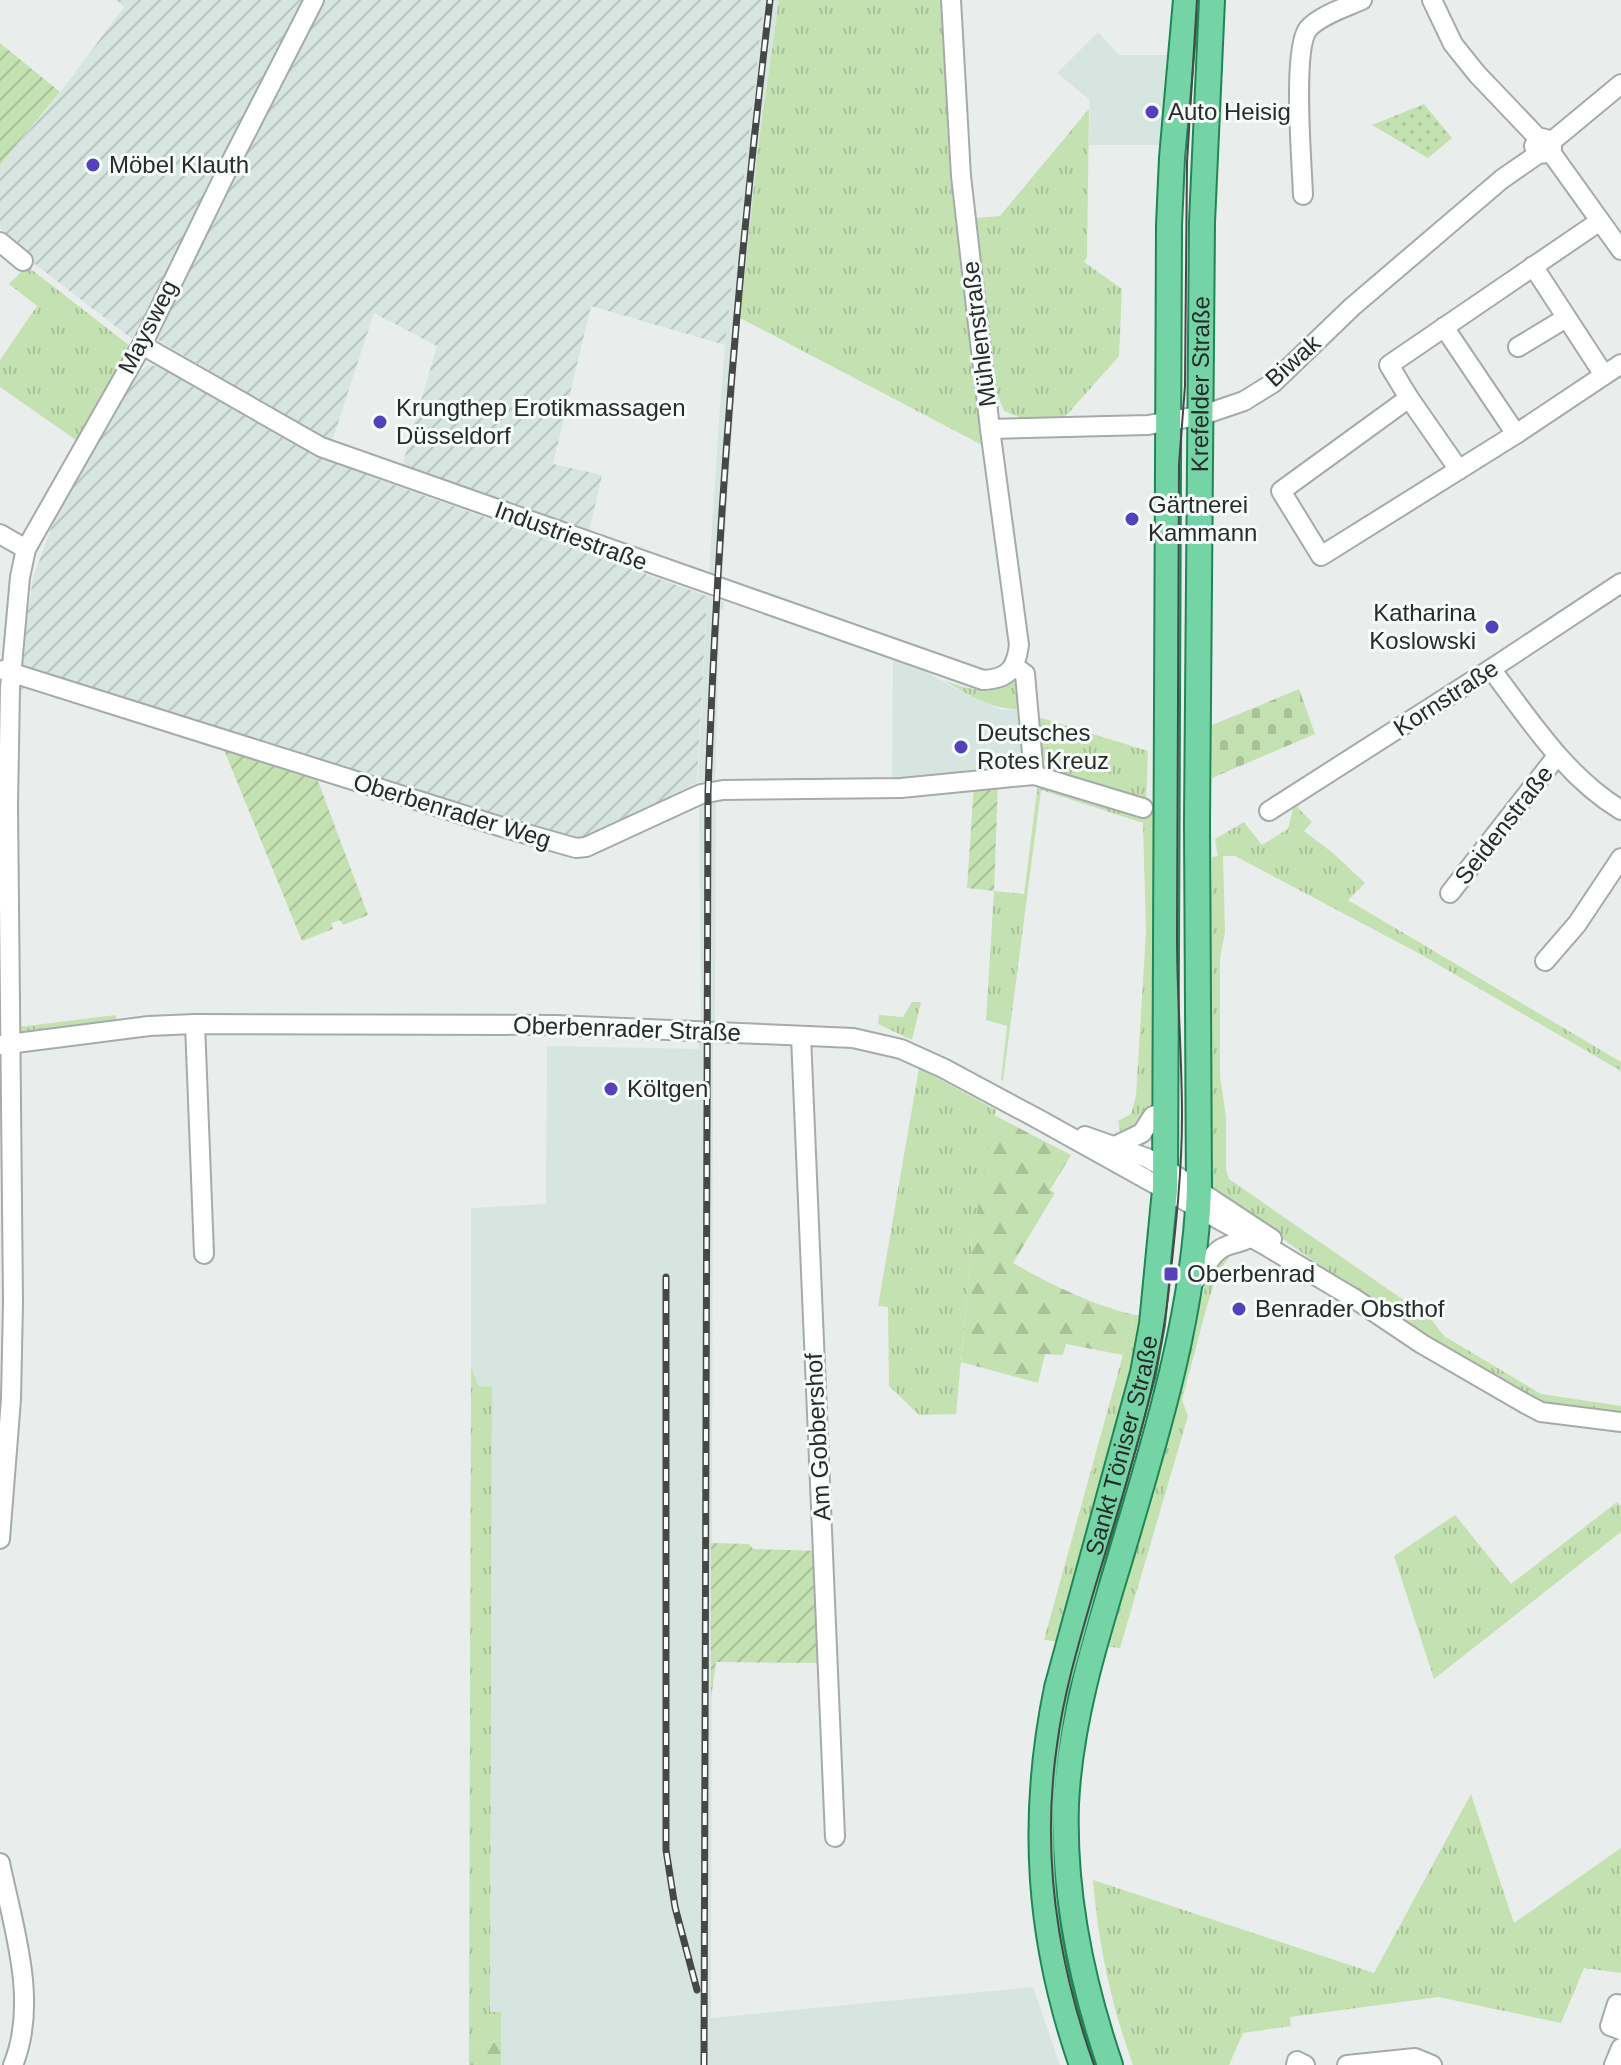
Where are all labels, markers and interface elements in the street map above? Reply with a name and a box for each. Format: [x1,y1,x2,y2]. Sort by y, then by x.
place label: Auto Heisig [1168,98,1291,125]
marker: Auto Heisig [1143,103,1161,121]
place label: Möbel Klauth [109,151,249,178]
marker: Möbel Klauth [84,156,102,174]
street label: Mühlenstraße [956,260,1001,409]
street label: Maysweg [113,275,183,378]
street label: Krefelder Straße [1186,296,1214,472]
street label: Biwak [1260,329,1326,392]
place label: Krungthep Erotikmassagen Düsseldorf [396,394,686,449]
marker: Krungthep Erotikmassagen Düsseldorf [371,413,389,431]
place label: Gärtnerei Kammann [1148,491,1257,546]
street label: Industriestraße [491,495,651,576]
marker: Gärtnerei Kammann [1123,510,1141,528]
place label: Katharina Koslowski [1369,599,1477,654]
marker: Katharina Koslowski [1483,618,1501,636]
street label: Kornstraße [1389,654,1503,741]
place label: Deutsches Rotes Kreuz [977,719,1109,774]
marker: Deutsches Rotes Kreuz [952,738,970,756]
street label: Seidenstraße [1449,760,1558,889]
street label: Oberbenrader Weg [350,768,554,853]
street label: Oberbenrader Straße [513,1011,741,1046]
place label: Költgen [627,1075,708,1102]
marker: Költgen [602,1080,620,1098]
place label: Oberbenrad [1187,1260,1315,1287]
marker: Oberbenrad [1162,1265,1180,1283]
place label: Benrader Obsthof [1255,1295,1445,1322]
marker: Benrader Obsthof [1230,1300,1248,1318]
street label: Sankt Töniser Straße [1080,1333,1163,1558]
street label: Am Gobbershof [800,1352,835,1522]

